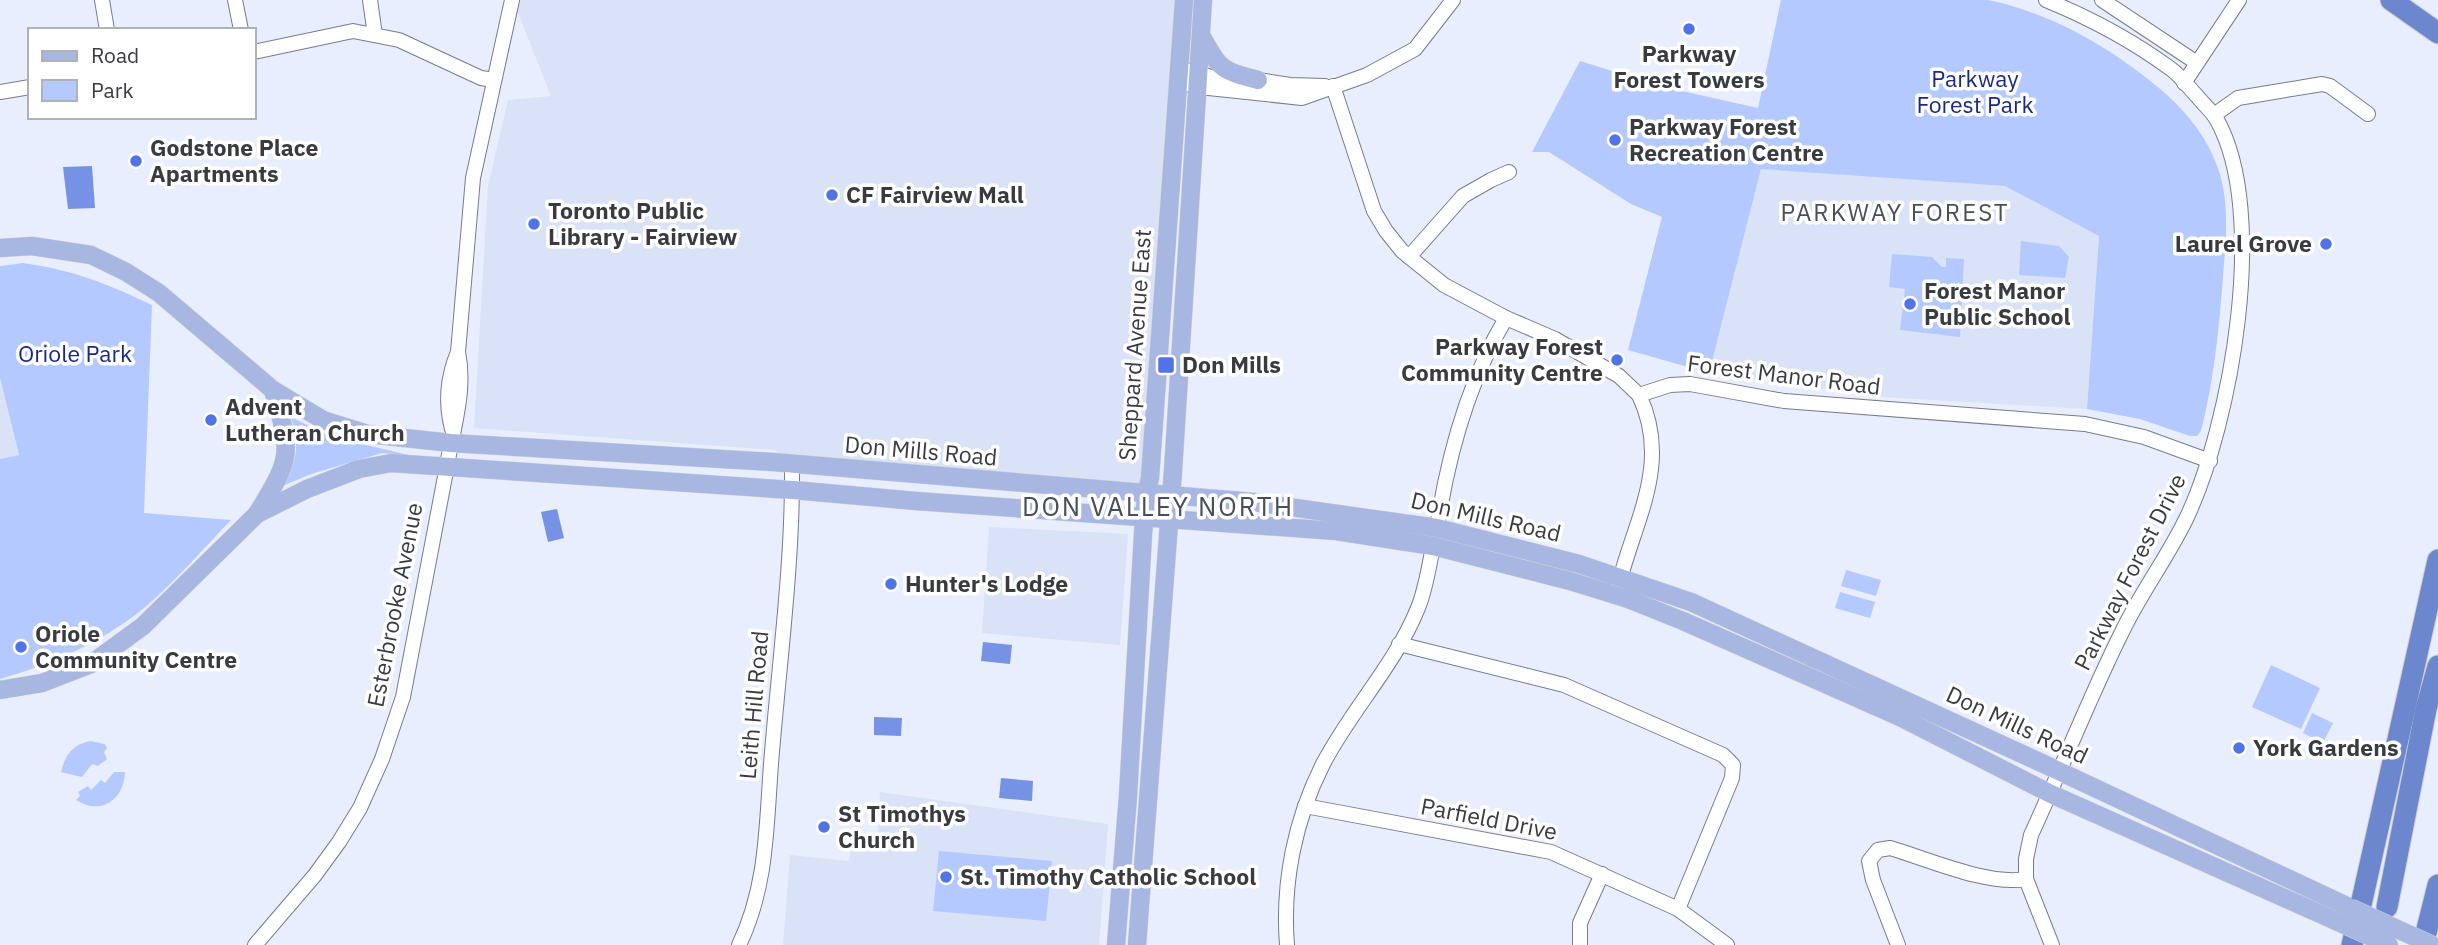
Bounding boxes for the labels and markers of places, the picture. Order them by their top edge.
marker: Parkway Forest Towers [1681,21,1697,37]
place label: Parkway Forest Towers [1613,38,1765,94]
place label: Parkway Forest Recreation Centre [1629,111,1824,167]
place label: Godstone Place Apartments [150,132,319,188]
marker: Parkway Forest Recreation Centre [1607,132,1623,148]
marker: Godstone Place Apartments [128,153,144,169]
place label: CF Fairview Mall [846,179,1024,209]
marker: CF Fairview Mall [824,187,840,203]
place label: Toronto Public Library - Fairview [548,195,737,251]
marker: Toronto Public Library - Fairview [526,216,542,232]
place label: Laurel Grove [2175,228,2312,258]
marker: Laurel Grove [2318,236,2334,252]
place label: Forest Manor Public School [1924,275,2071,331]
marker: Forest Manor Public School [1902,296,1918,312]
place label: Parkway Forest Community Centre [1401,331,1603,387]
place label: Don Mills [1182,349,1281,379]
marker: Parkway Forest Community Centre [1609,352,1625,368]
marker: Don Mills [1156,355,1176,375]
place label: Advent Lutheran Church [225,391,405,447]
marker: Advent Lutheran Church [203,412,219,428]
place label: Hunter's Lodge [905,568,1068,598]
marker: Hunter's Lodge [883,576,899,592]
place label: Oriole Community Centre [35,618,237,674]
marker: Oriole Community Centre [13,639,29,655]
place label: York Gardens [2253,732,2399,762]
marker: York Gardens [2231,740,2247,756]
place label: St Timothys Church [838,798,966,854]
marker: St Timothys Church [816,819,832,835]
place label: St. Timothy Catholic School [960,861,1256,891]
marker: St. Timothy Catholic School [938,869,954,885]

